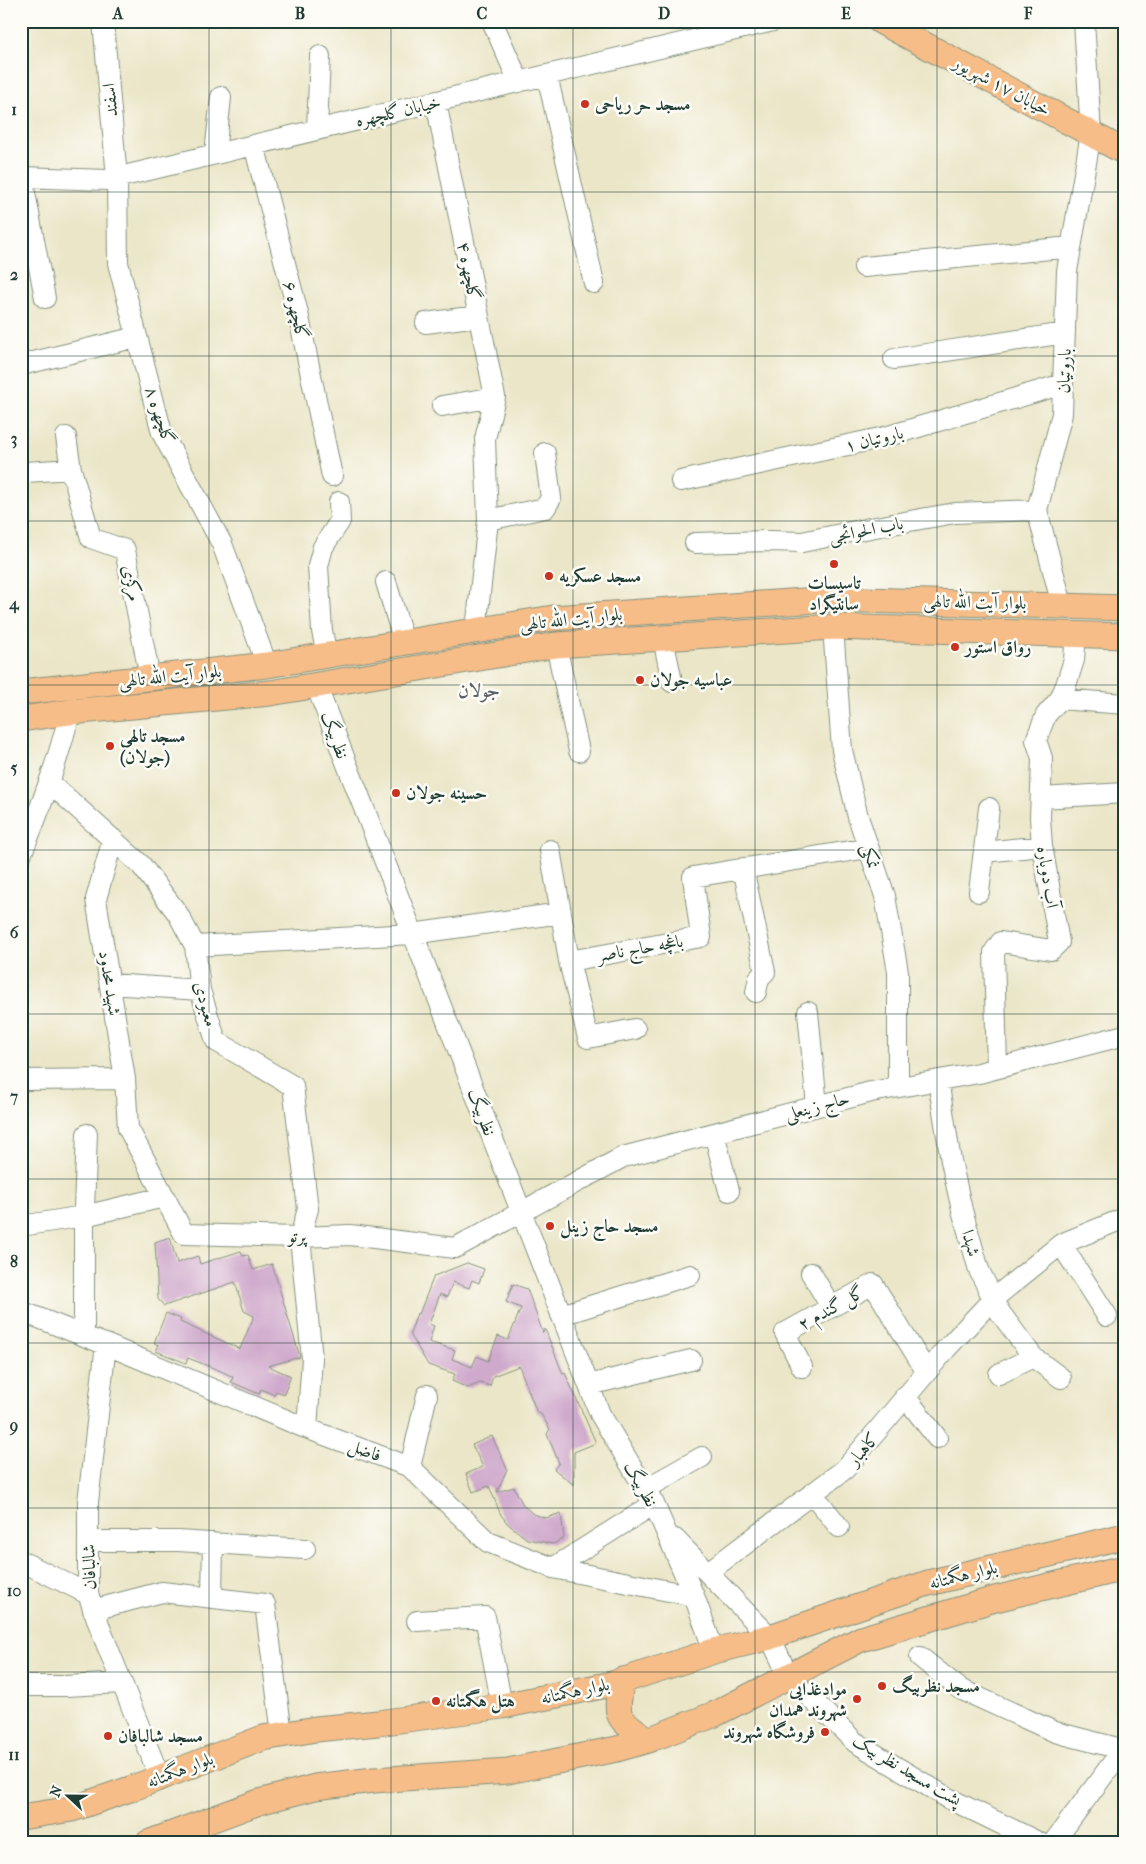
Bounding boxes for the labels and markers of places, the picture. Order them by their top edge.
place label: مسجد حر ریاحی [594,94,690,115]
marker: مسجد حر ریاحی [579,98,591,110]
marker: تاسیسات سانتیگراد [828,558,840,570]
place label: مسجد عسکریه [559,566,641,587]
marker: مسجد عسکریه [543,570,555,582]
place label: تاسیسات سانتیگراد [807,573,861,615]
place label: رواق استور [963,637,1031,658]
marker: رواق استور [949,641,961,653]
place label: عباسیه جولان [650,670,732,691]
marker: عباسیه جولان [634,674,646,686]
place label: مسجد تالهی (جولان) [120,726,186,768]
marker: مسجد تالهی (جولان) [104,740,116,752]
place label: حسینه جولان [406,783,487,804]
marker: حسینه جولان [390,787,402,799]
place label: مسجد حاج زینل [560,1216,659,1242]
marker: مسجد حاج زینل [544,1220,556,1232]
place label: مسجد نظربیگ [892,1674,980,1698]
place label: موادغذایی شهروند همدان [769,1679,847,1722]
marker: مسجد نظربیگ [876,1680,888,1692]
place label: هتل هگمتانه [446,1688,515,1714]
marker: موادغذایی شهروند همدان [851,1693,863,1705]
marker: هتل هگمتانه [430,1695,442,1707]
place label: فروشگاه شهروند [723,1720,815,1744]
place label: مسجد شالبافان [118,1726,203,1747]
marker: فروشگاه شهروند [819,1726,831,1738]
marker: مسجد شالبافان [102,1730,114,1742]

